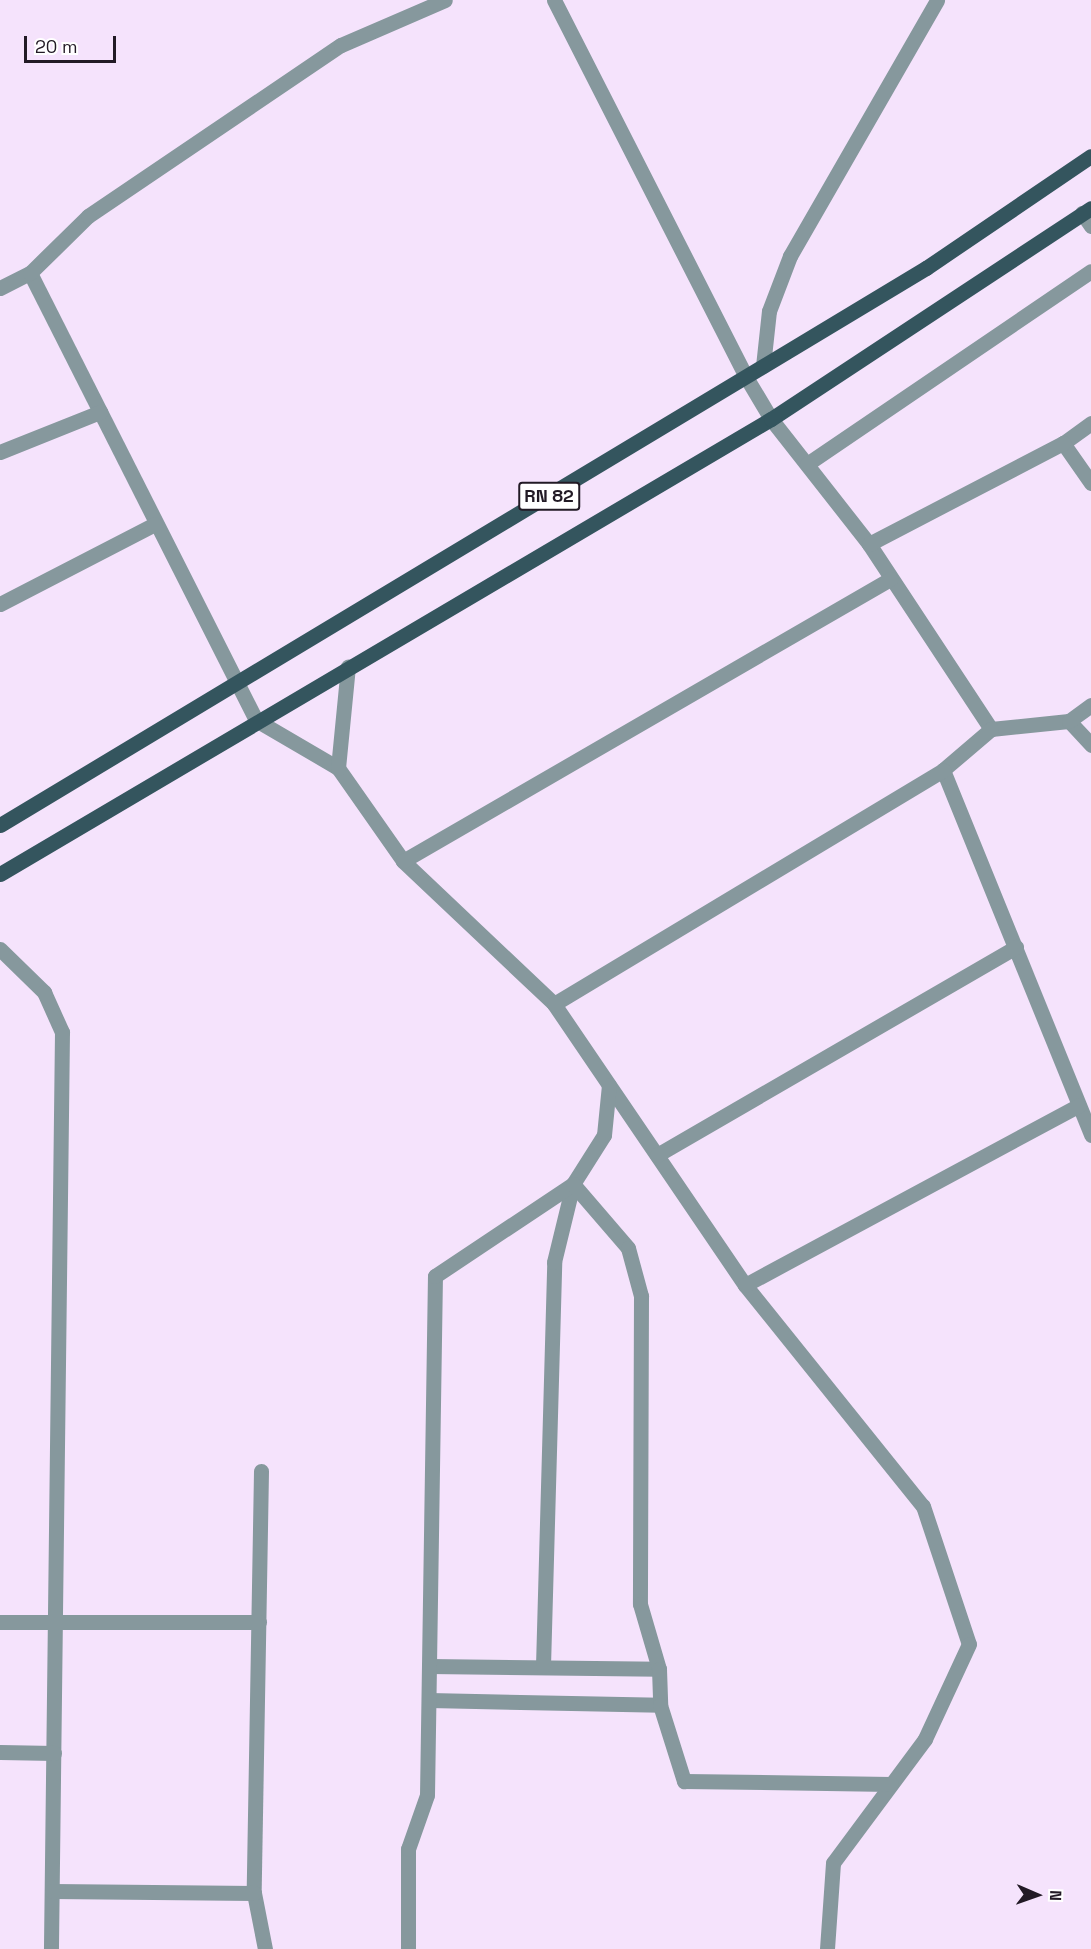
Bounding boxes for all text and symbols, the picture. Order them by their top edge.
scale bar [27,24,118,62]
text: 20 m [35,35,78,58]
road number: RN 82 [518,481,580,511]
north arrow [1007,1865,1067,1925]
text: N [1045,1890,1066,1901]

